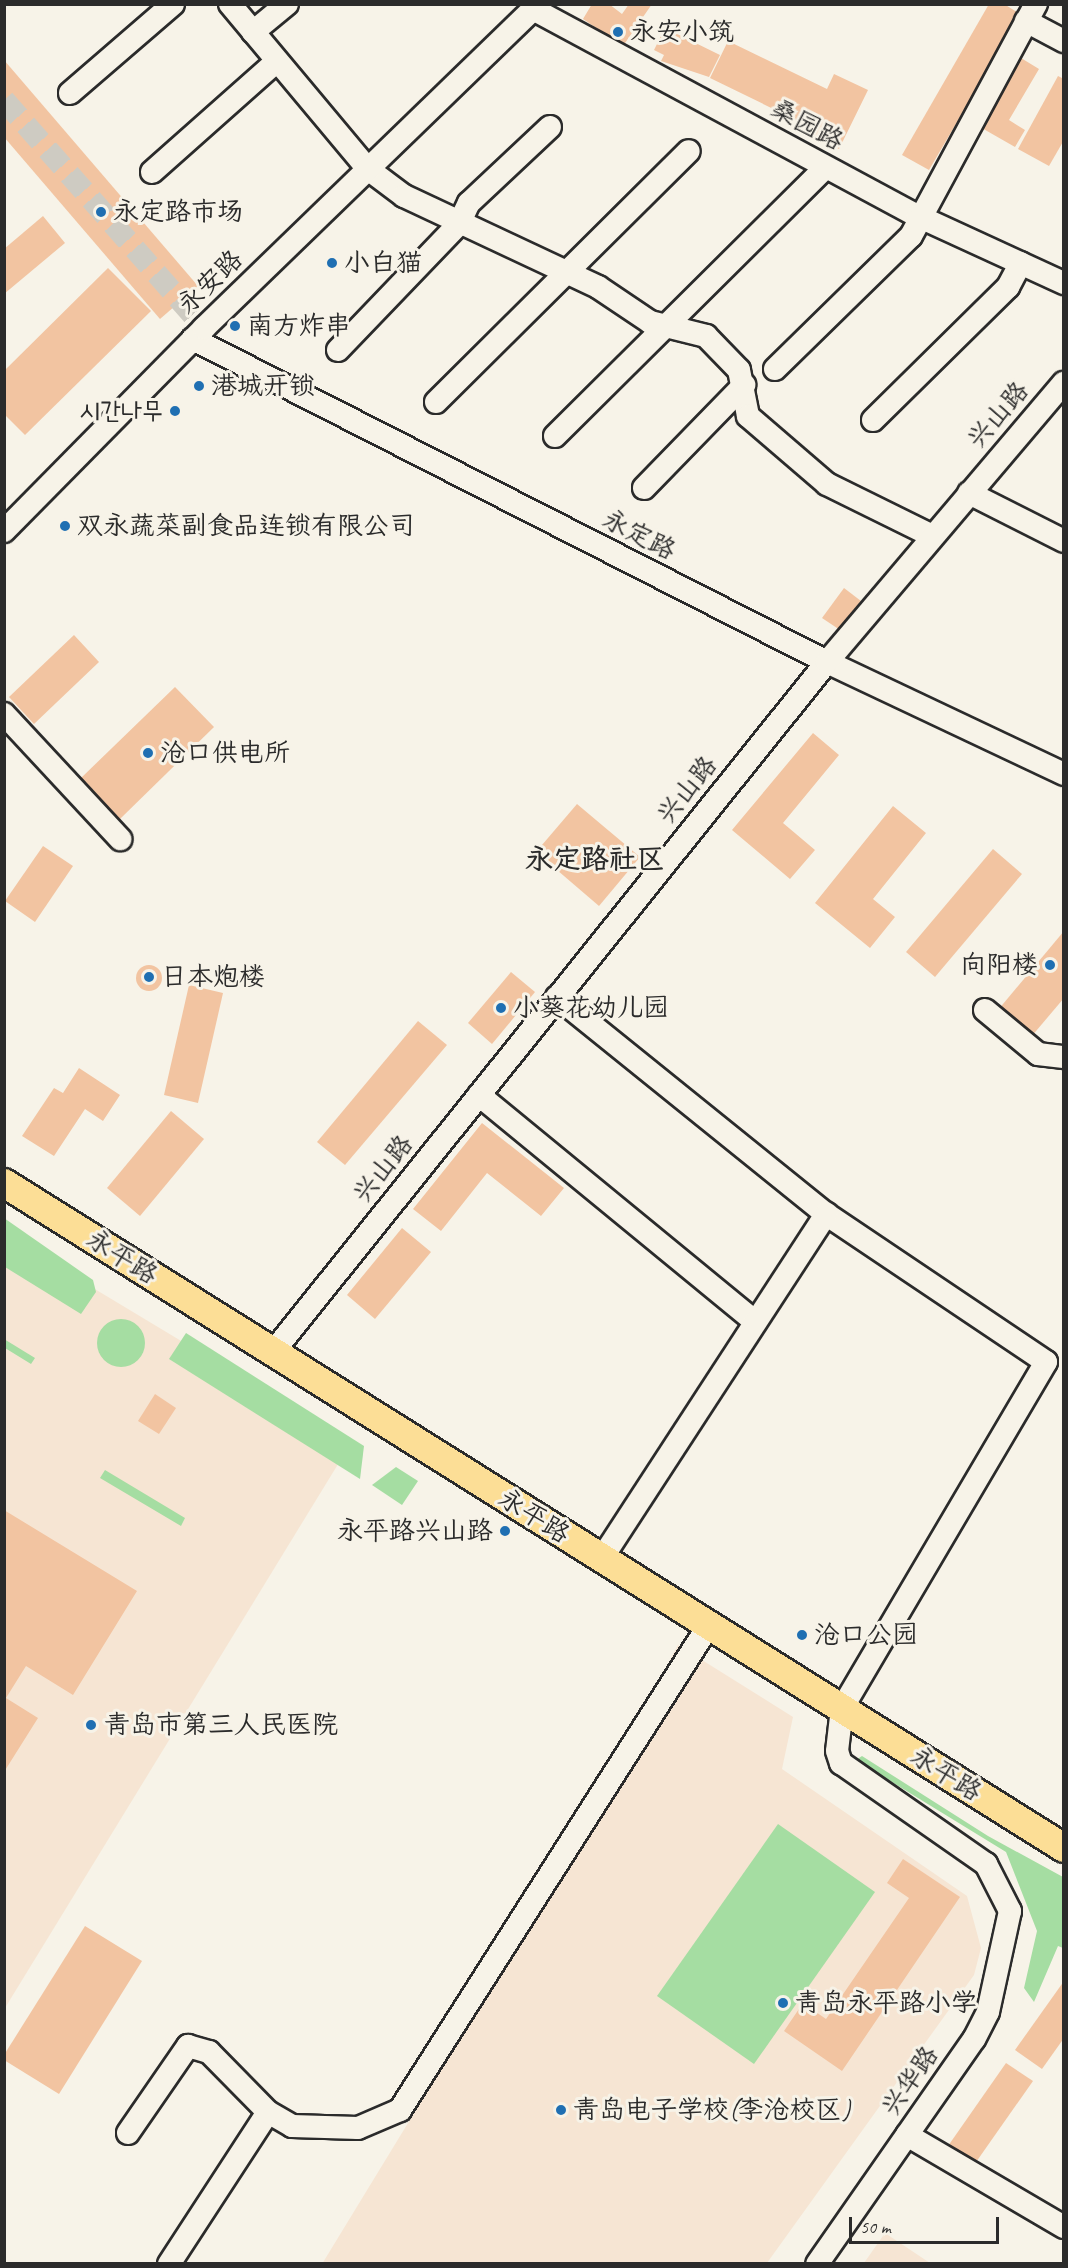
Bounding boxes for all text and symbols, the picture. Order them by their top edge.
place label: 永安小筑 [630,16,734,48]
marker: 永安小筑 [611,25,625,39]
street label: 桑园路 [765,93,849,157]
place label: 永定路市场 [113,196,243,228]
marker: 永定路市场 [94,205,108,219]
street label: 永安路 [171,244,249,320]
place label: 小白猫 [344,247,422,279]
marker: 小白猫 [325,256,339,270]
place label: 南方炸串 [247,310,351,342]
marker: 南方炸串 [228,319,242,333]
place label: 港城开锁 [211,370,315,402]
street label: 兴山路 [961,375,1035,455]
marker: 港城开锁 [192,379,206,393]
place label: 시간나무 [79,395,163,427]
marker: 시간나무 [168,404,182,418]
street label: 永定路 [597,503,681,567]
place label: 双永蔬菜副食品连锁有限公司 [77,510,415,542]
marker: 双永蔬菜副食品连锁有限公司 [58,519,72,533]
place label: 沧口供电所 [160,737,290,769]
marker: 沧口供电所 [141,746,155,760]
street label: 兴山路 [650,750,724,830]
district label: 永定路社区 [525,842,665,876]
place label: 向阳楼 [960,949,1038,981]
marker: 向阳楼 [1043,958,1057,972]
place label: 日本炮楼 [161,961,265,993]
marker: 日本炮楼 [142,970,156,984]
place label: 小葵花幼儿园 [513,992,669,1024]
marker: 小葵花幼儿园 [494,1001,508,1015]
street label: 兴山路 [346,1129,420,1209]
street label: 永平路 [81,1223,163,1291]
street label: 永平路 [493,1482,575,1550]
place label: 永平路兴山路 [337,1515,493,1547]
marker: 永平路兴山路 [498,1524,512,1538]
place label: 沧口公园 [814,1619,918,1651]
marker: 沧口公园 [795,1628,809,1642]
place label: 青岛市第三人民医院 [104,1709,338,1741]
marker: 青岛市第三人民医院 [82,1716,100,1734]
street label: 永平路 [905,1740,987,1808]
place label: 青岛永平路小学 [795,1987,977,2019]
marker: 青岛永平路小学 [776,1996,790,2010]
street label: 兴华路 [875,2040,945,2122]
place label: 青岛电子学校(李沧校区) [573,2094,850,2126]
marker: 青岛电子学校(李沧校区) [554,2103,568,2117]
scale bar [852,2205,1002,2243]
text: 50 m [860,2216,891,2238]

